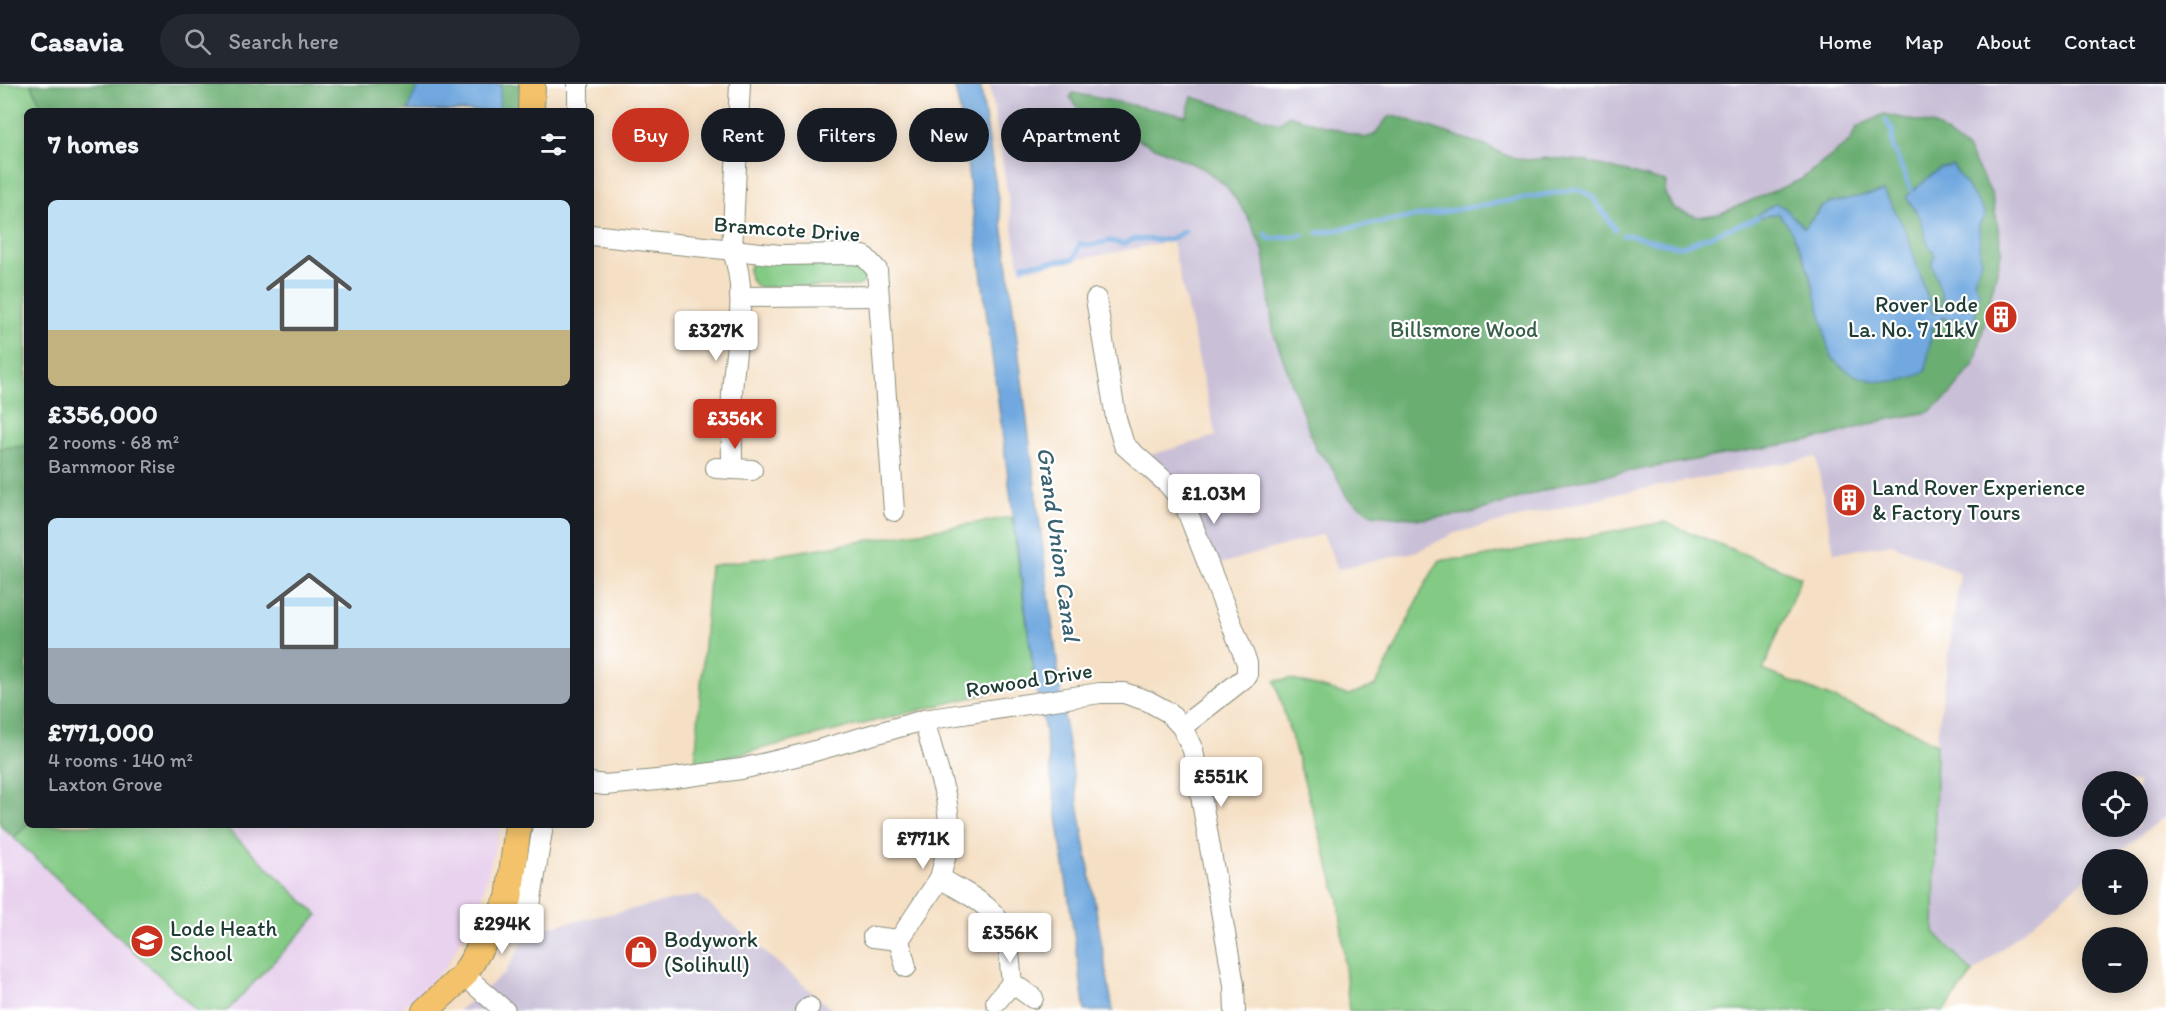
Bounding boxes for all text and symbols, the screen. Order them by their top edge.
search box [160,14,580,68]
text: Casavia [30,24,124,58]
icon: search [181,25,214,58]
text: Search here [229,28,339,55]
text: Home [1819,29,1872,54]
text: Map [1905,29,1944,54]
text: About [1977,29,2031,54]
text: Contact [2064,29,2136,54]
chip: Buy [612,108,689,162]
chip: Rent [701,108,785,162]
chip: Filters [797,108,897,162]
chip: New [909,108,989,162]
chip: Apartment [1001,108,1141,162]
text: 7 homes [48,128,139,160]
icon: filters [537,128,570,161]
street label: Bramcote Drive [713,210,861,248]
icon: home [255,239,363,347]
place label: Rover Lode La. No. 7 11kV [1848,291,1978,343]
building icon: Rover Lode La. No. 7 11kV [1983,299,2019,335]
pin: £327K [674,311,758,362]
park label: Billsmore Wood [1390,316,1538,343]
text: £327K [689,318,743,342]
text: £356,000 [48,398,158,430]
pin: £356K [693,399,777,450]
text: £356K [707,406,763,430]
text: 2 rooms · 68 m² [48,430,179,454]
water label: Grand Union Canal [1031,445,1087,645]
text: Barnmoor Rise [48,454,175,478]
pin: £1.03M [1165,474,1263,525]
place label: Land Rover Experience & Factory Tours [1872,474,2085,526]
text: £1.03M [1182,481,1246,505]
building icon: Land Rover Experience & Factory Tours [1831,482,1867,518]
icon: home [255,557,363,665]
street label: Rowood Drive [964,657,1094,703]
text: £771,000 [48,716,154,748]
text: 4 rooms · 140 m² [48,748,193,772]
pin: £551K [1179,757,1263,808]
text: £551K [1194,764,1248,788]
map controls [2082,771,2148,993]
button: locate [2082,771,2148,837]
text: Laxton Grove [48,772,163,796]
pin: £771K [881,819,965,870]
text: £771K [897,826,949,850]
button: + [2082,849,2148,915]
pin: £294K [460,904,544,955]
text: £294K [474,911,530,935]
pin: £356K [968,913,1052,964]
place label: Lode Heath School [170,915,277,967]
text: £356K [982,920,1038,944]
school or university icon: Lode Heath School [129,923,165,959]
place label: Bodywork (Solihull) [664,926,758,978]
button: − [2082,927,2148,993]
shop icon: Bodywork (Solihull) [623,934,659,970]

